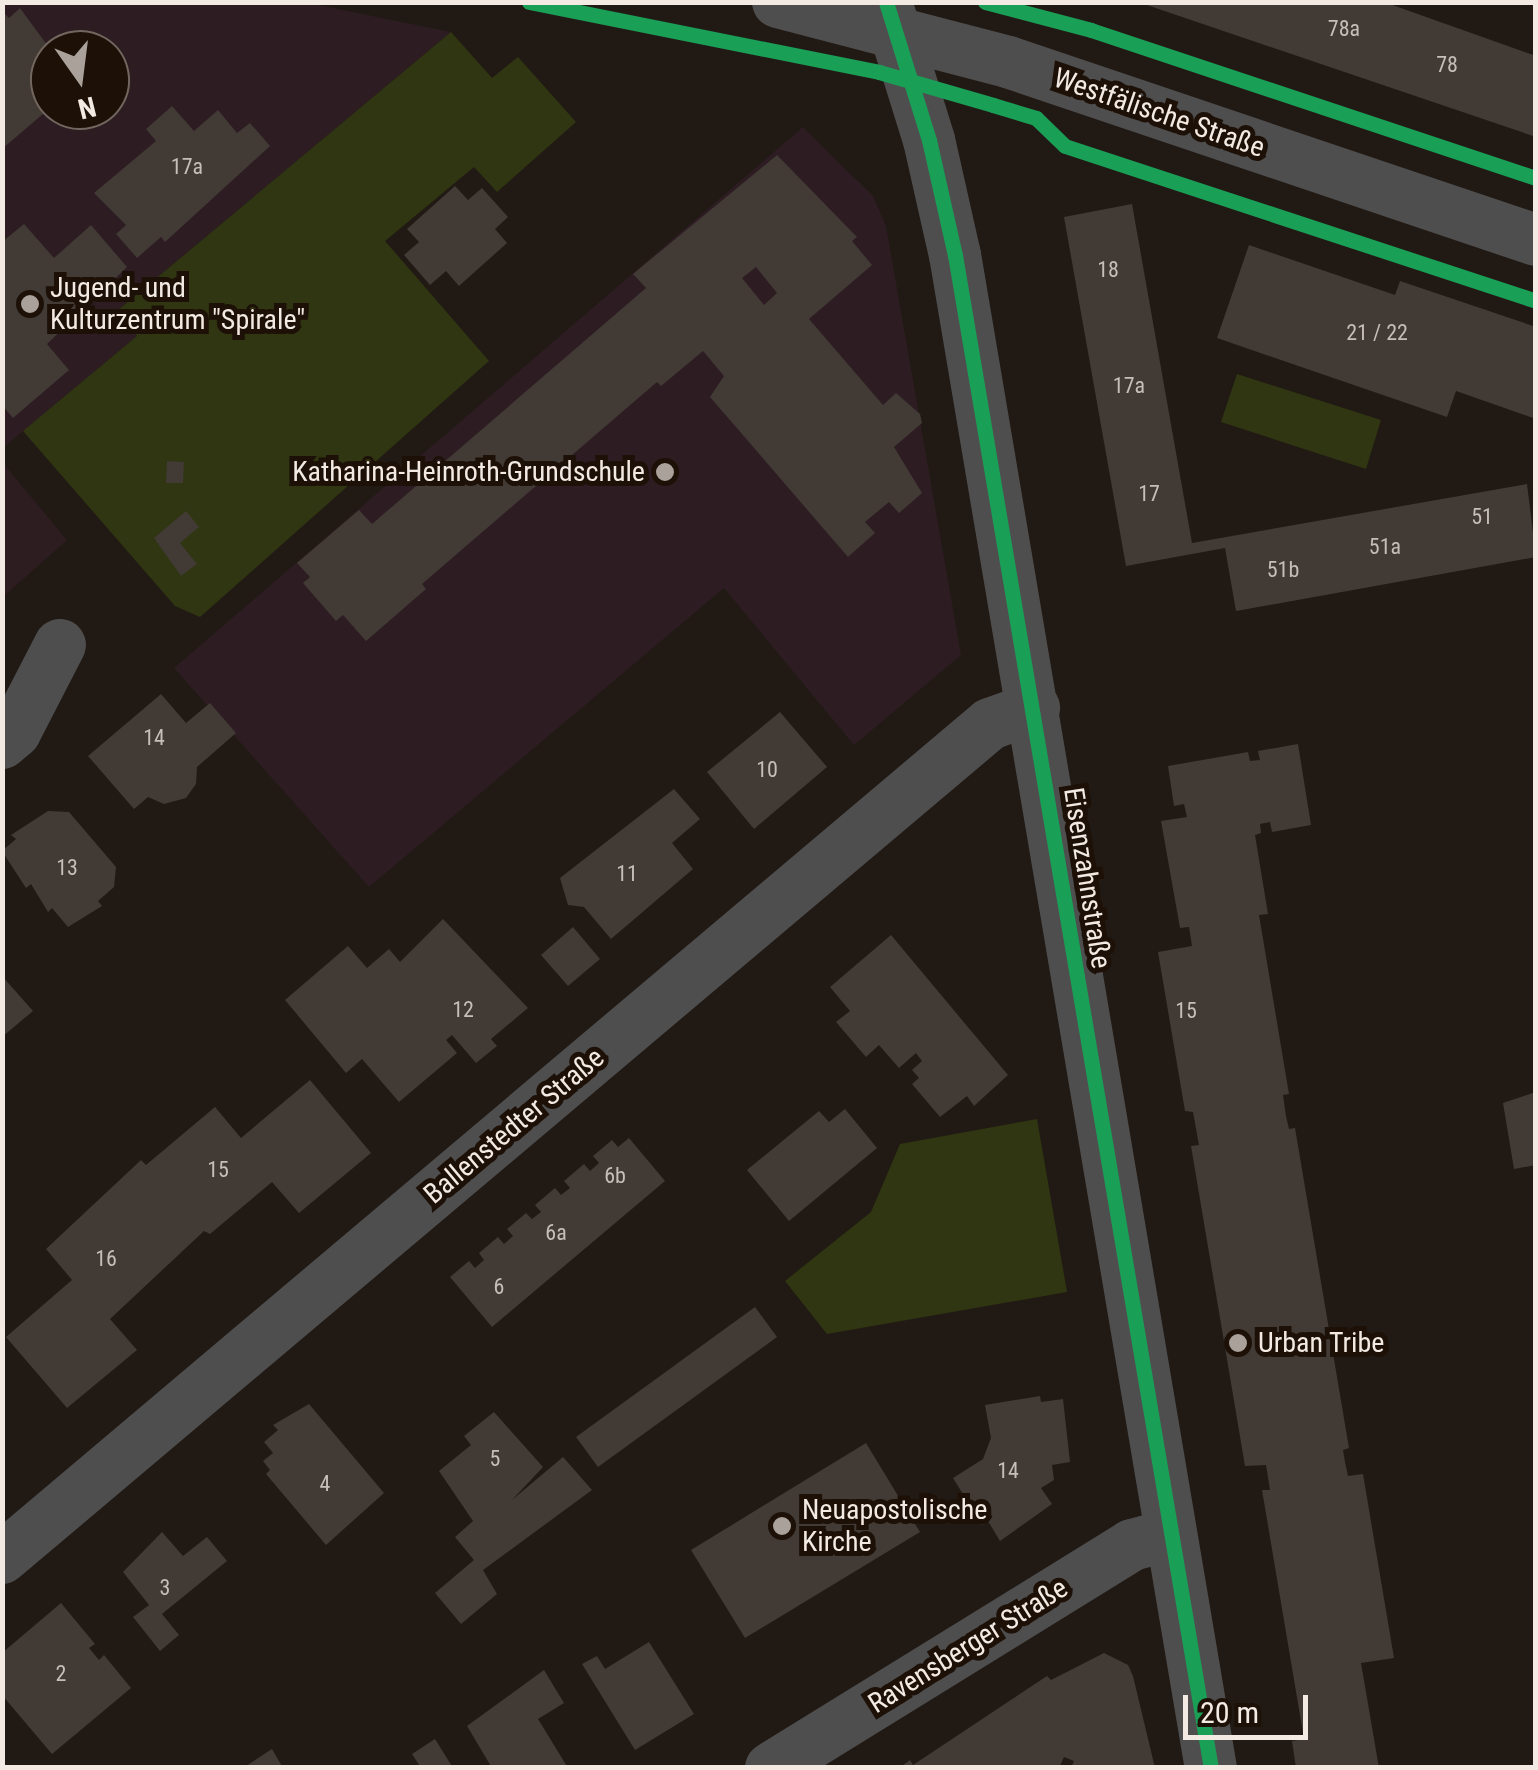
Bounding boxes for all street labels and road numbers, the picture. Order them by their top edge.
street label: Westfälische Straße [1049,61,1269,165]
street label: Eisenzahnstraße [1056,785,1118,971]
street label: Ballenstedter Straße [417,1041,611,1211]
street label: Ravensberger Straße [862,1571,1074,1721]

